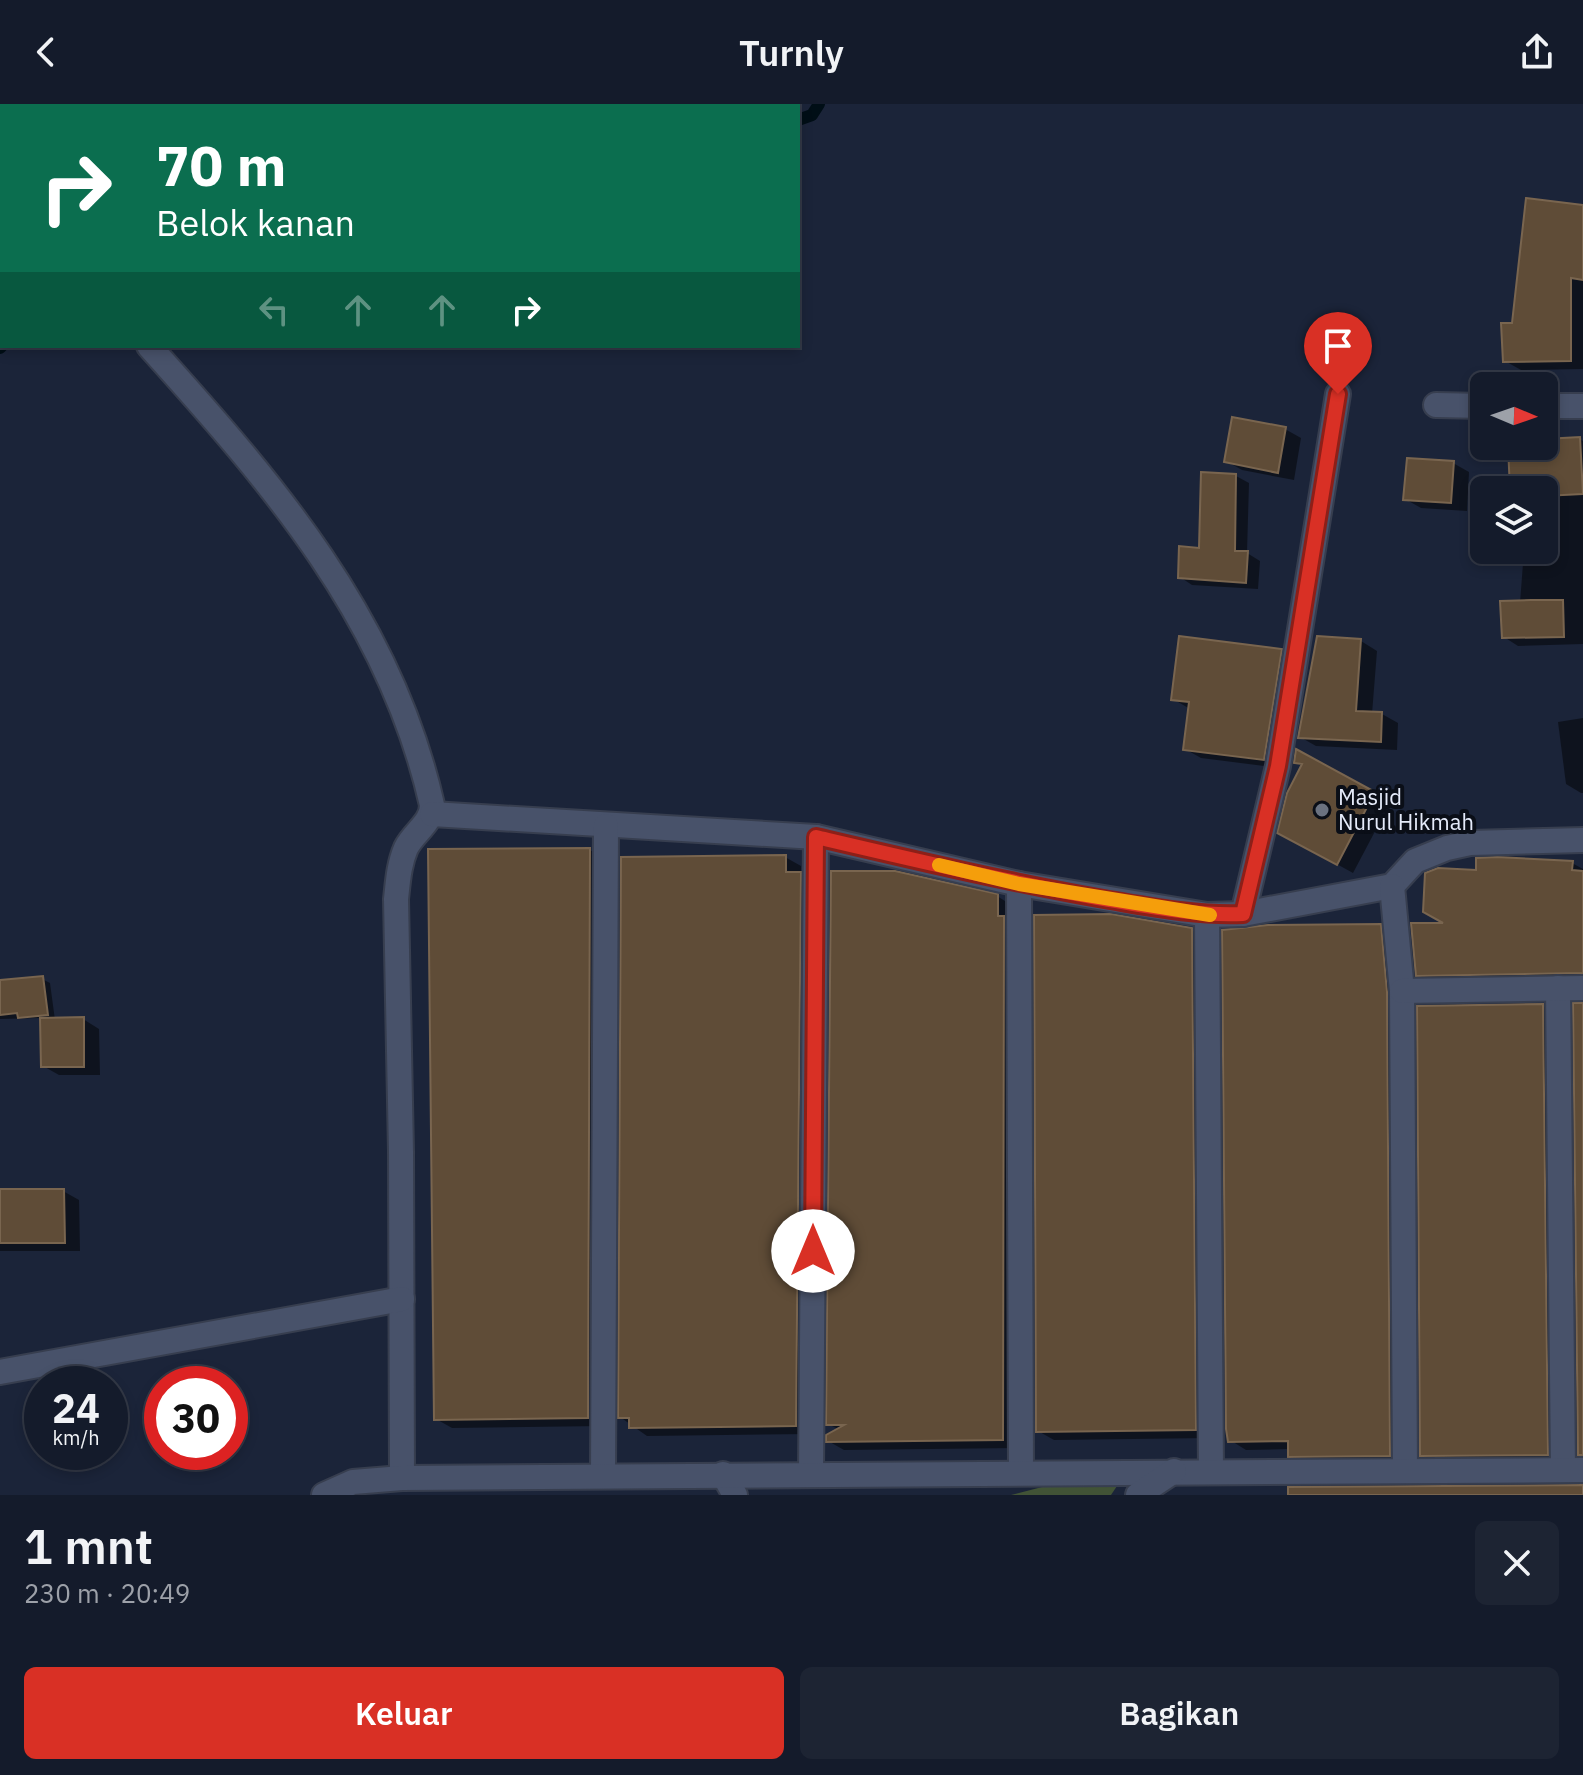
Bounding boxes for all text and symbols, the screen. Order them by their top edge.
text: Turnly [739,29,844,76]
icon: back [24,30,68,74]
icon: share [1515,30,1559,74]
text: 70 m [156,129,286,201]
icon: right [24,136,128,240]
text: Belok kanan [156,199,355,246]
icon: left [252,288,296,332]
icon: ahead [336,288,380,332]
icon: ahead [420,288,464,332]
icon: right [504,288,548,332]
pin [1304,312,1372,394]
icon: arrive [1316,324,1360,368]
north arrow [1470,372,1558,460]
map controls [1470,372,1558,564]
button: layers [1470,476,1558,564]
place label: Masjid Nurul Hikmah [1338,782,1474,836]
marker: Masjid Nurul Hikmah [1313,801,1331,819]
position arrow [771,1209,855,1293]
speed limit sign: 30 [144,1366,248,1470]
text: 24 [52,1382,100,1434]
text: km/h [52,1424,100,1451]
text: 1 mnt [24,1515,153,1577]
button: close [1475,1521,1559,1605]
text: 230 m · 20:49 [24,1576,190,1610]
button: Keluar [24,1667,784,1759]
button: Bagikan [800,1667,1559,1759]

